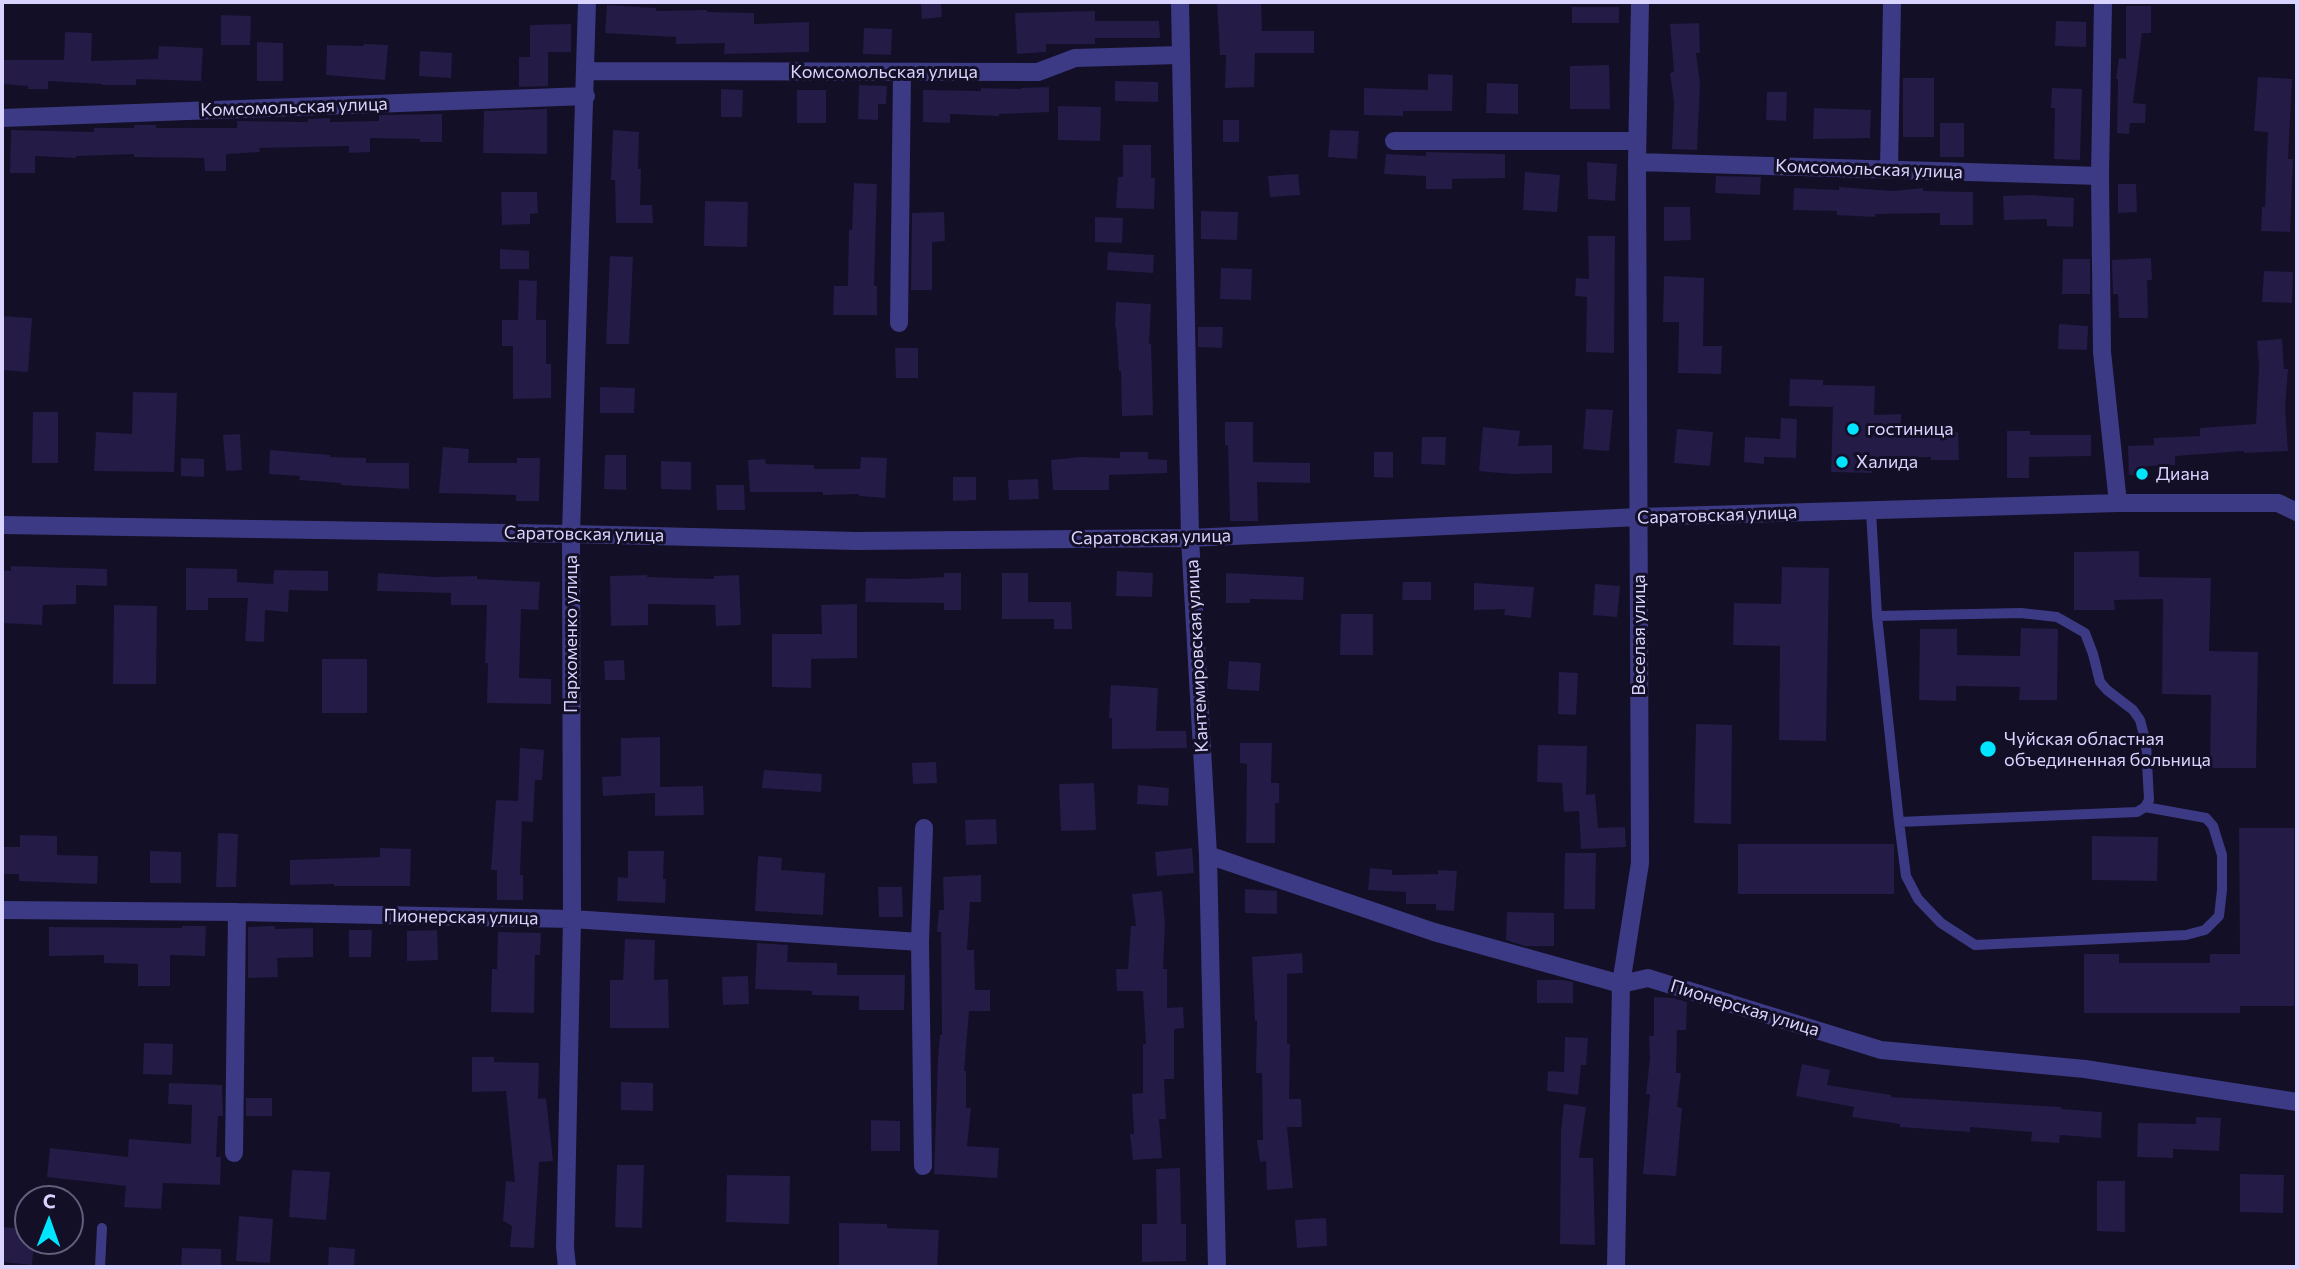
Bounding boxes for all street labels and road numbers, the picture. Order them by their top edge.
street label: Комсомольская улица [790,61,978,83]
street label: Комсомольская улица [200,93,388,121]
street label: Комсомольская улица [1775,155,1963,183]
street label: Саратовская улица [1637,501,1797,529]
street label: Саратовская улица [504,522,664,546]
street label: Саратовская улица [1071,525,1231,549]
street label: Пархоменко улица [560,555,582,713]
street label: Кантемировская улица [1181,559,1213,753]
street label: Веселая улица [1628,574,1650,696]
street label: Пионерская улица [383,905,539,929]
street label: Пионерская улица [1668,975,1822,1041]

